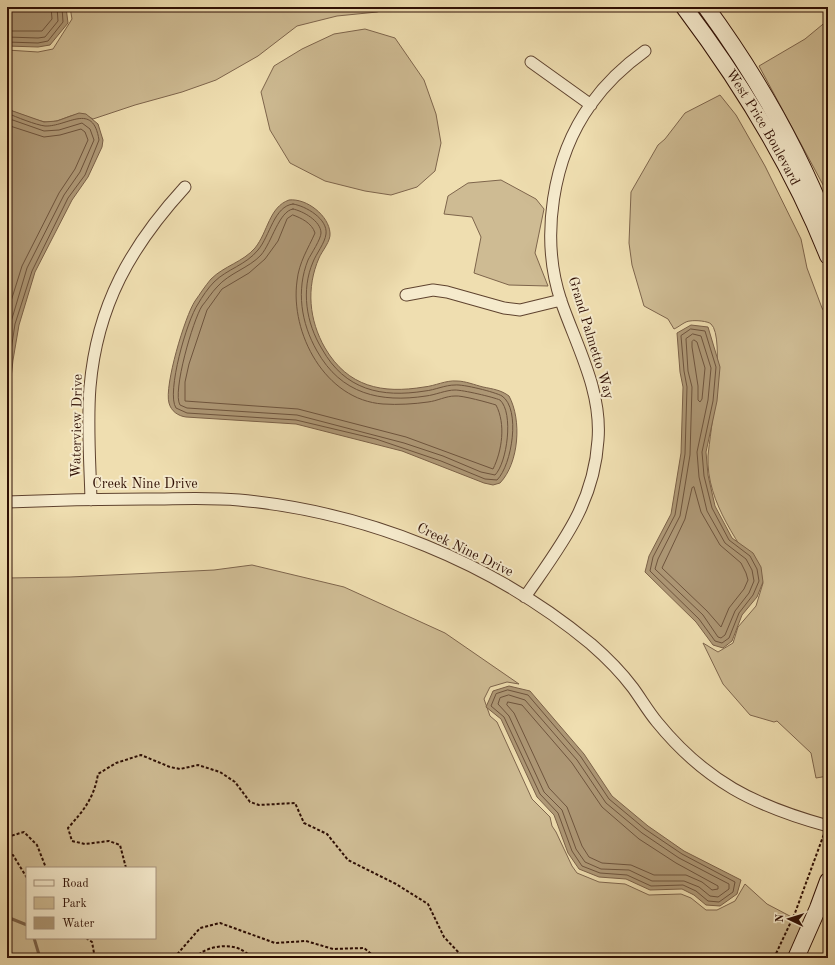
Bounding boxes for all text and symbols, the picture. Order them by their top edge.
street label: West Price Boulevard [723,67,802,188]
street label: Grand Palmetto Way [566,275,616,401]
street label: Waterview Drive [69,374,85,478]
street label: Creek Nine Drive [92,477,198,491]
street label: Creek Nine Drive [415,521,515,579]
legend [26,867,156,939]
text: Road [62,878,89,890]
text: Park [62,898,87,910]
north arrow [769,899,809,939]
text: N [775,913,786,923]
text: Water [62,918,95,930]

